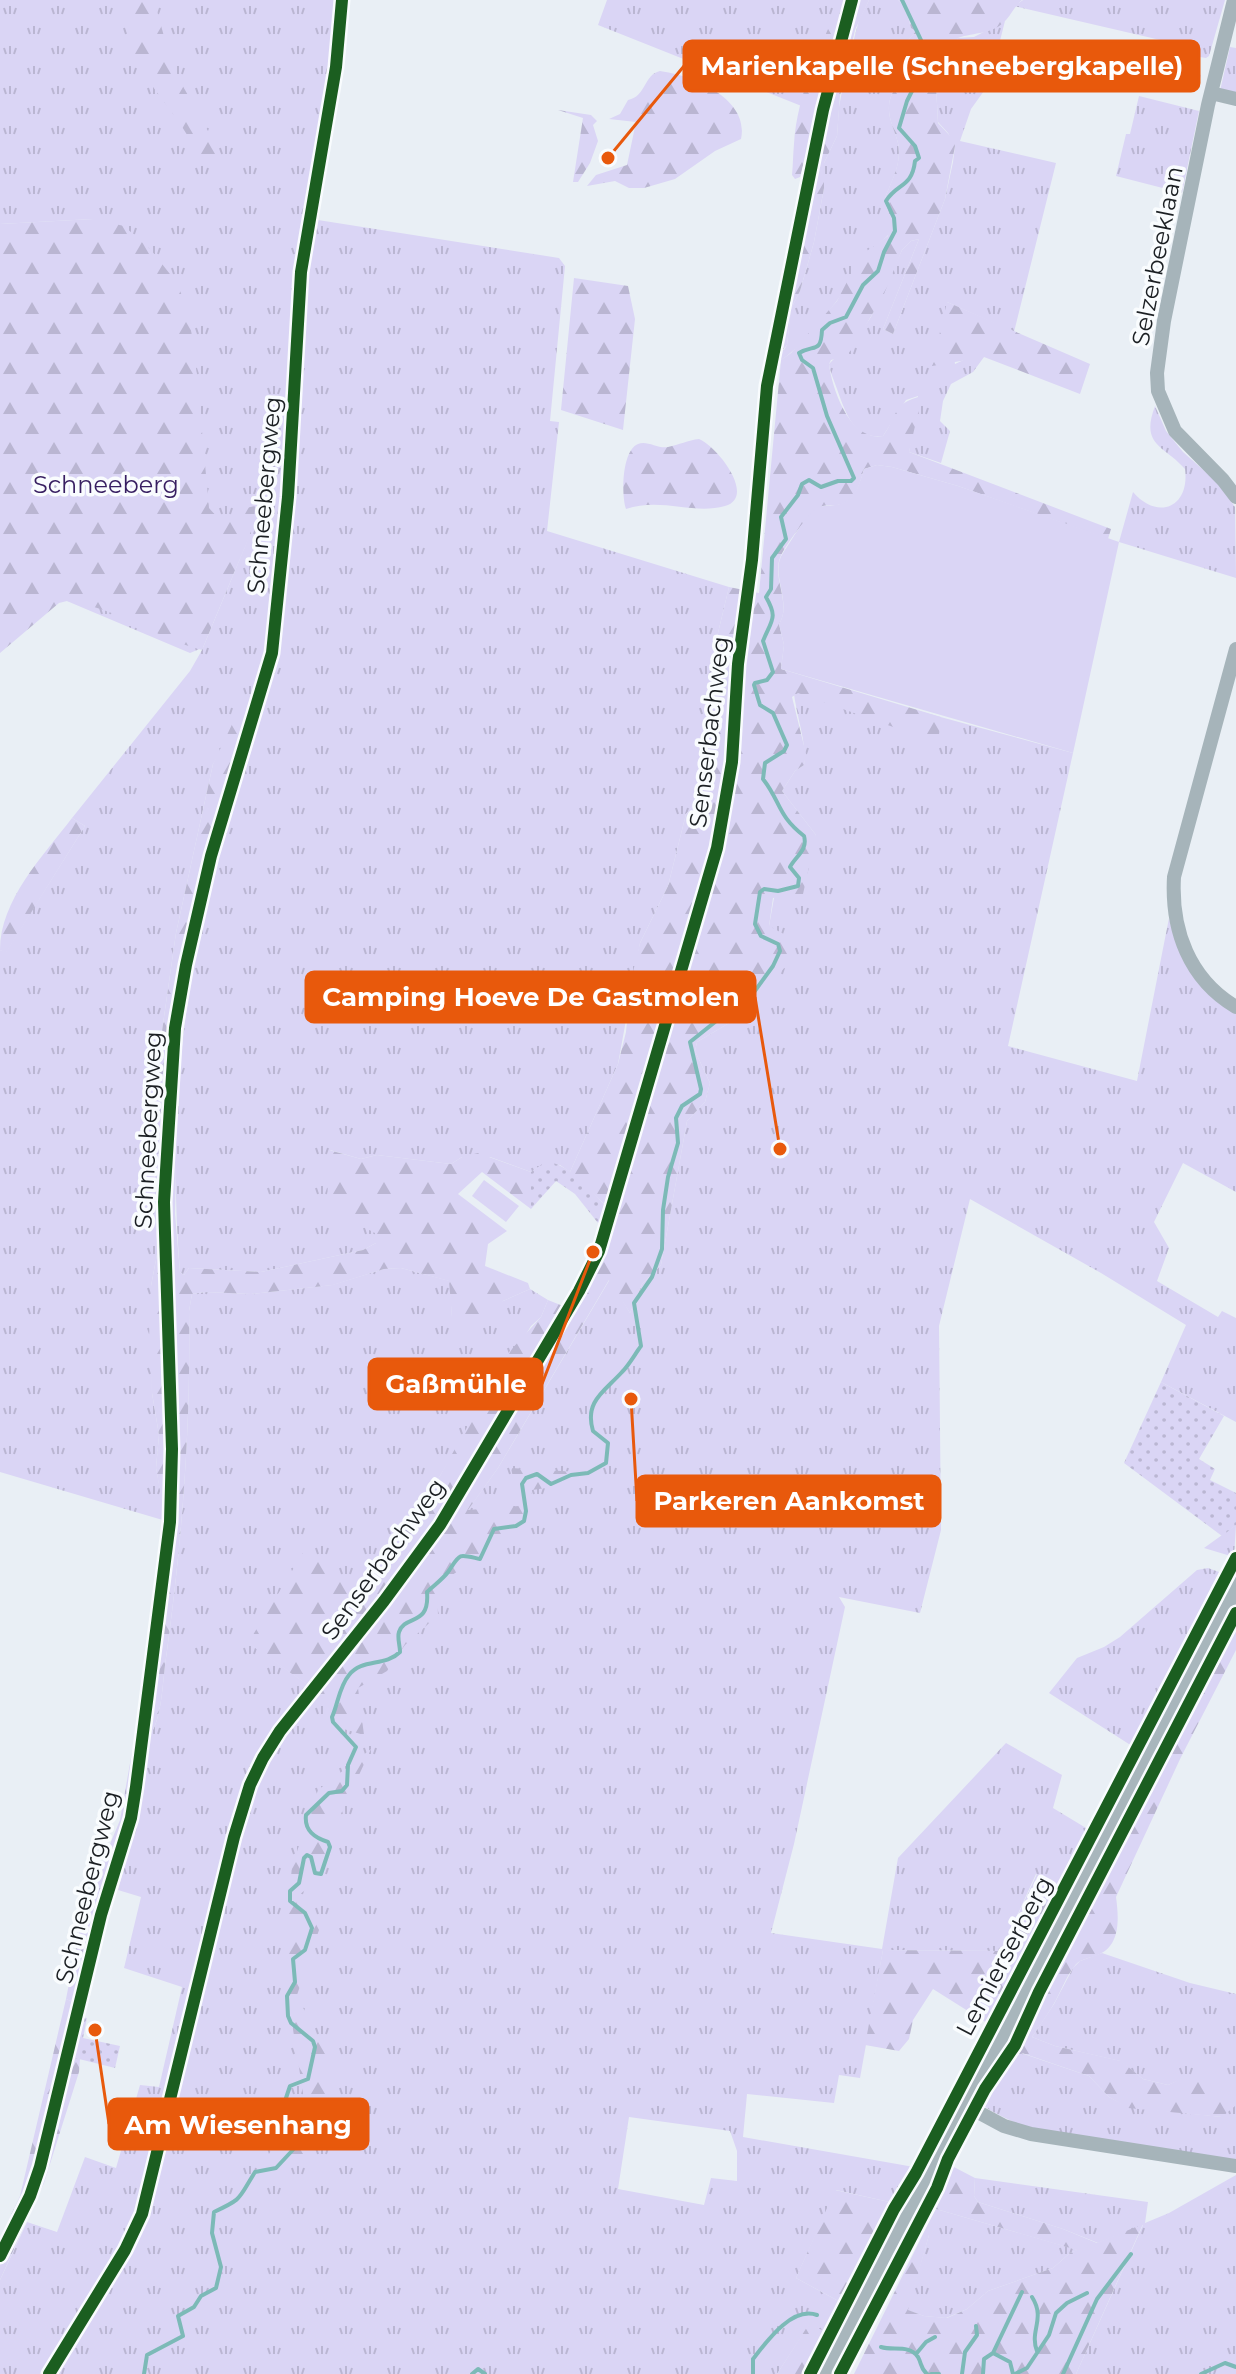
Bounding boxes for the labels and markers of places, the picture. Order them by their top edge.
callout: Marienkapelle (Schneebergkapelle) [684,41,1199,91]
callout: Camping Hoeve De Gastmolen [306,972,755,1022]
callout: Gaßmühle [369,1359,542,1409]
callout: Parkeren Aankomst [637,1476,940,1526]
callout: Am Wiesenhang [109,2099,368,2149]

